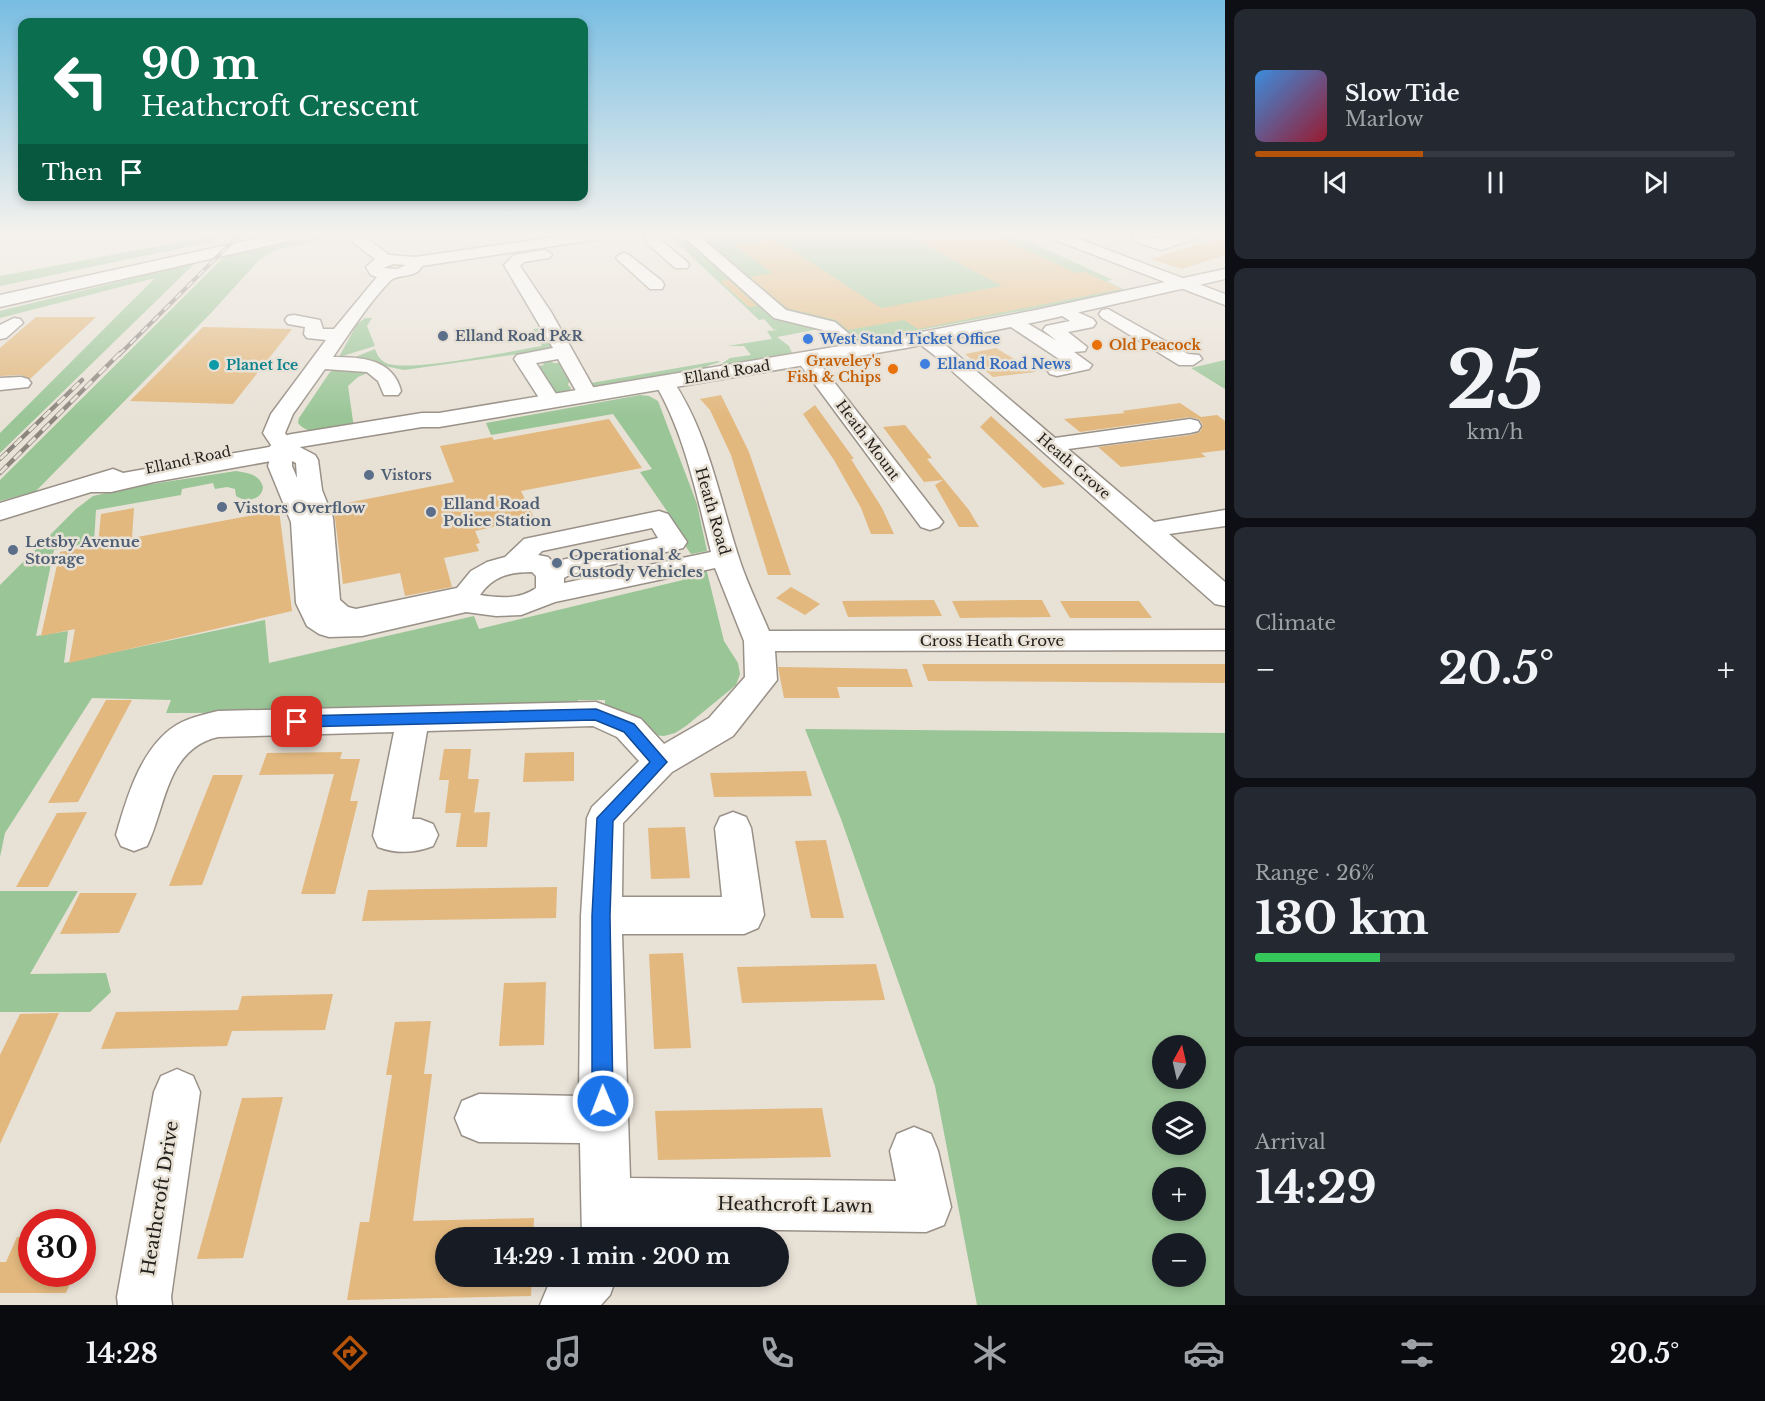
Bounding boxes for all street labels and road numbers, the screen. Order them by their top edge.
street label: Elland Road [682,356,772,388]
street label: Heath Mount [832,396,904,484]
street label: Heath Grove [1034,429,1114,503]
street label: Elland Road [143,442,233,478]
street label: Heath Road [691,465,735,557]
street label: Cross Heath Grove [920,631,1064,650]
street label: Heathcroft Drive [137,1119,183,1277]
street label: Heathcroft Lawn [717,1193,873,1217]

